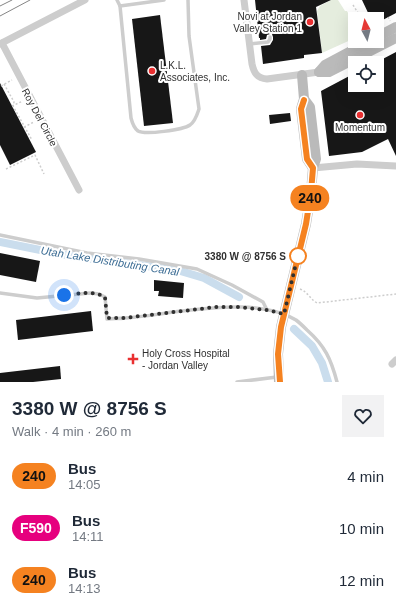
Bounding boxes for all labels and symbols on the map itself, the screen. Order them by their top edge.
place label: Novi at Jordan Valley Station 1 [233,11,302,34]
north arrow [348,12,384,48]
marker: Novi at Jordan Valley Station 1 [305,17,315,27]
place label: L.K.L. Associates, Inc. [160,60,230,83]
marker: L.K.L. Associates, Inc. [147,66,157,76]
street label: Roy Del Circle [20,86,60,148]
marker: Momentum [355,110,365,120]
place label: Momentum [335,122,385,133]
line badge: 240 [287,185,333,211]
water label: Utah Lake Distributing Canal [40,244,181,278]
marker: 3380 W @ 8756 S [289,247,307,265]
place label: 3380 W @ 8756 S [205,251,286,262]
your location [54,285,74,305]
place label: Holy Cross Hospital - Jordan Valley [142,348,230,371]
marker: Holy Cross Hospital - Jordan Valley [127,353,139,365]

